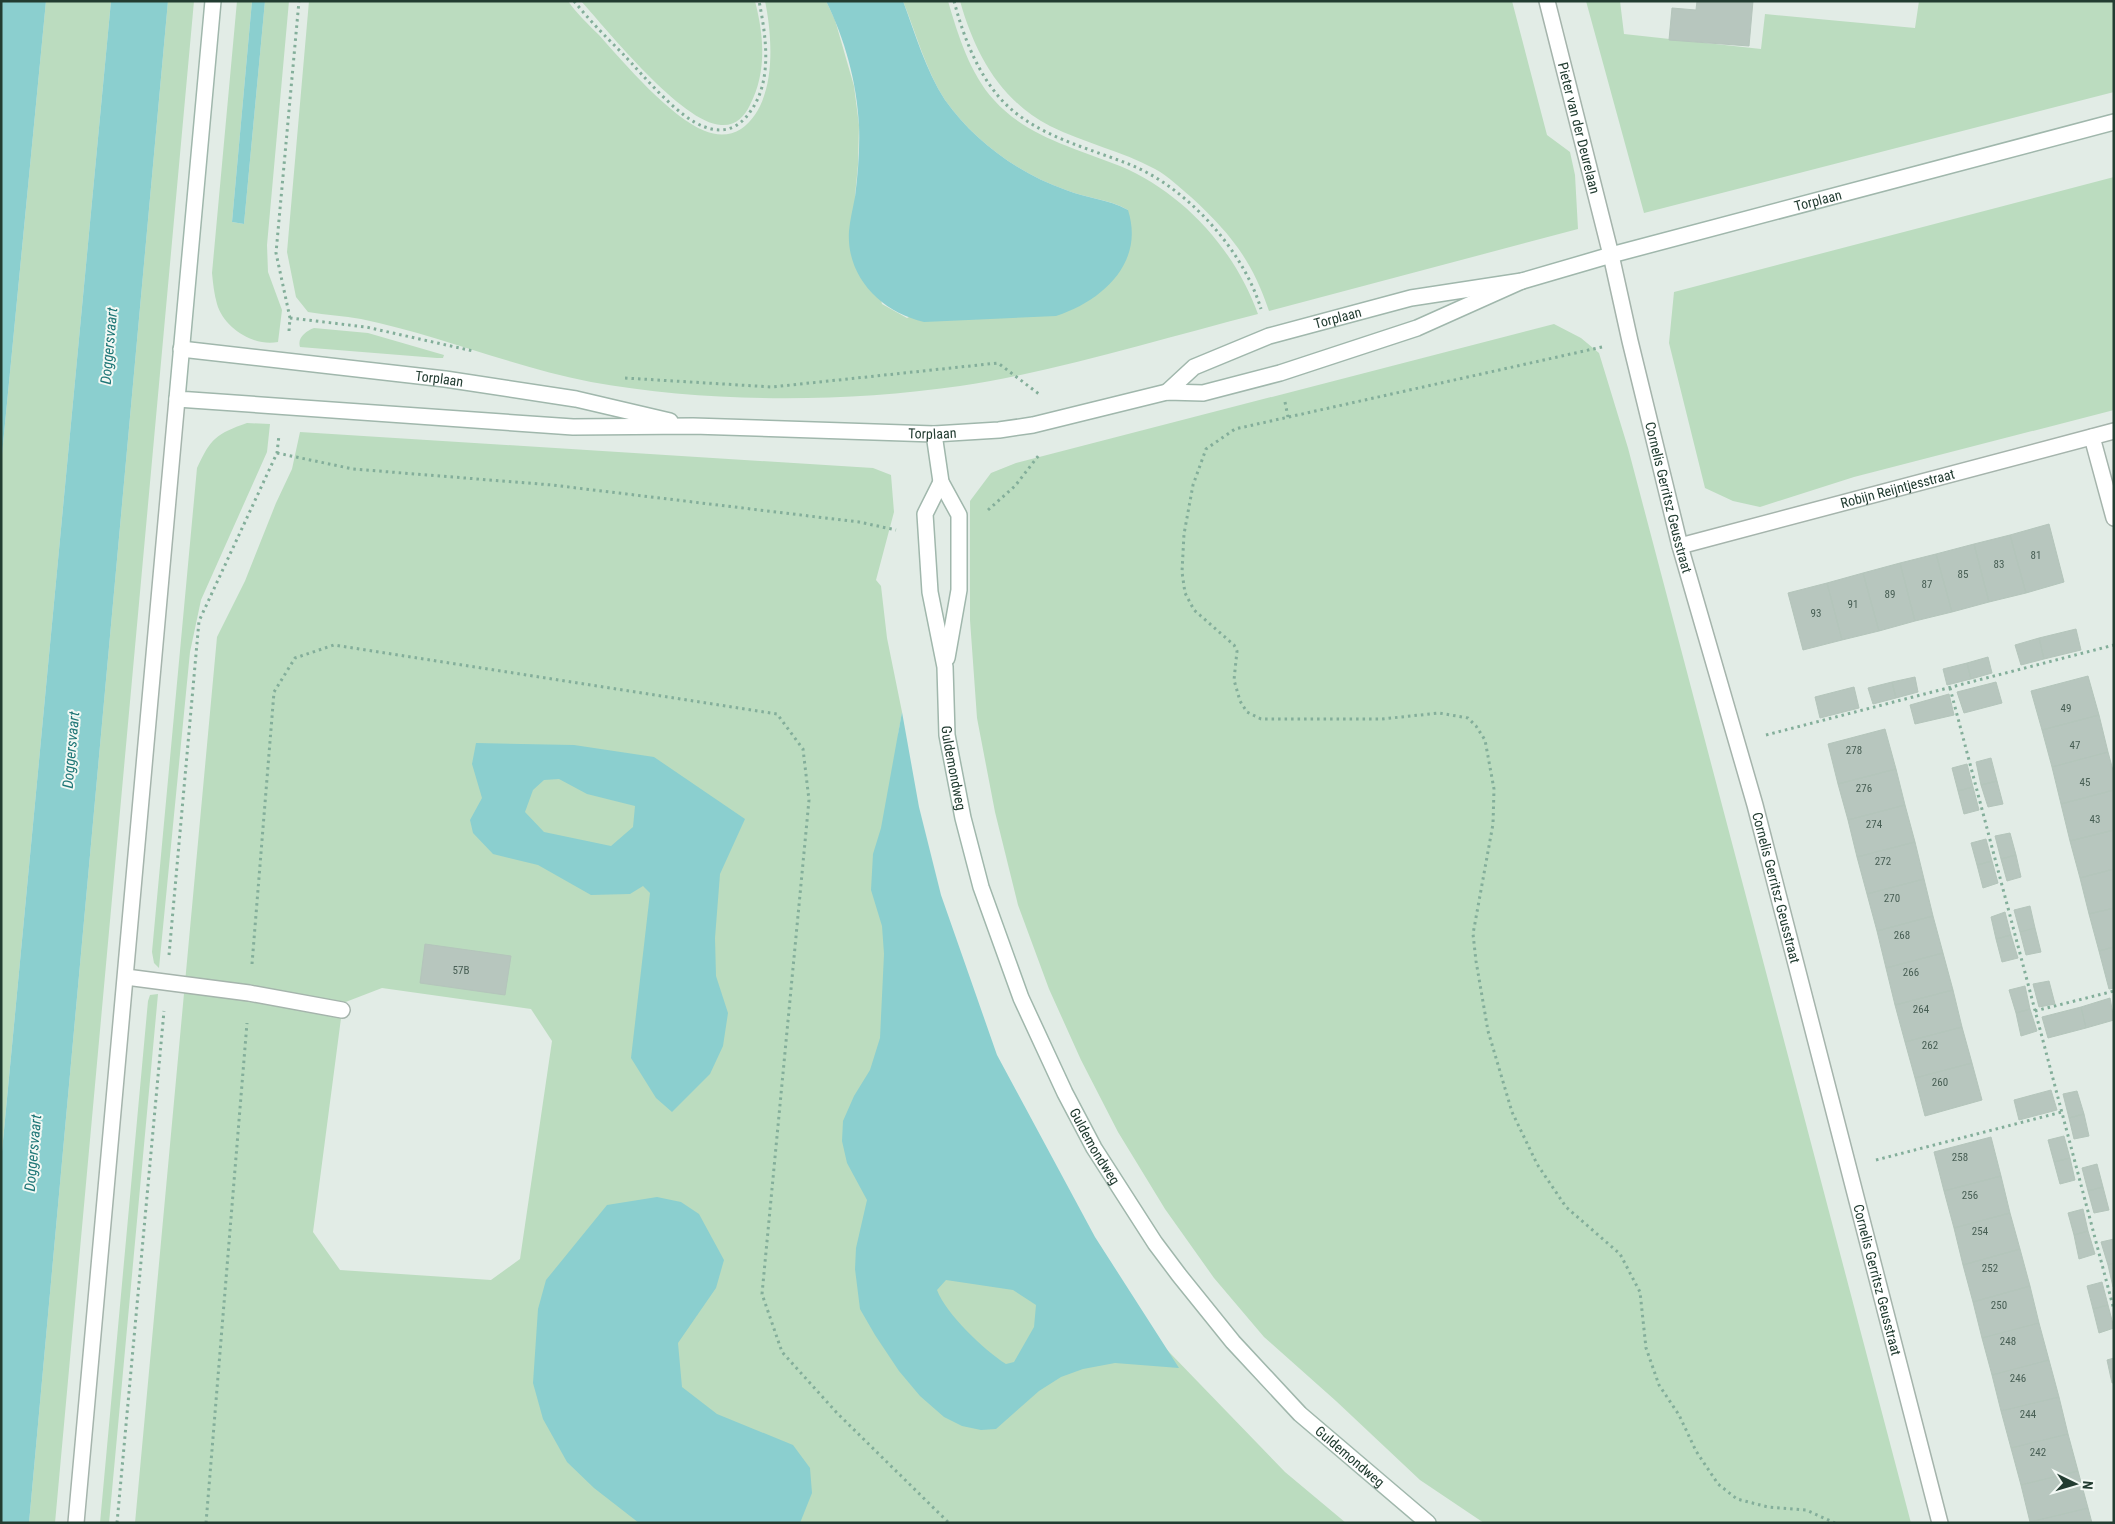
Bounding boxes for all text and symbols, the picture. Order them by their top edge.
street label: Pieter van der Deurelaan [1555,61,1603,195]
street label: Torplaan [1793,186,1843,214]
street label: Torplaan [1312,304,1363,332]
water label: Doggersvaart [97,306,121,385]
street label: Torplaan [414,368,464,390]
street label: Cornelis Gerritsz Geusstraat [1642,420,1695,575]
street label: Torplaan [908,425,957,442]
street label: Robijn Reijntjesstraat [1839,466,1956,511]
house number: 81 [2031,549,2041,562]
house number: 83 [1994,558,2004,571]
house number: 85 [1958,568,1968,581]
house number: 87 [1922,578,1932,591]
house number: 89 [1885,588,1895,601]
house number: 91 [1848,598,1858,611]
house number: 93 [1811,607,1821,620]
house number: 49 [2061,702,2071,715]
water label: Doggersvaart [59,710,83,789]
street label: Guldemondweg [939,725,969,812]
house number: 47 [2070,739,2080,752]
house number: 278 [1846,744,1862,757]
house number: 45 [2080,776,2090,789]
house number: 276 [1856,782,1872,795]
street label: Cornelis Gerritsz Geusstraat [1749,810,1803,965]
house number: 43 [2090,813,2100,826]
house number: 274 [1866,818,1883,831]
house number: 272 [1875,855,1891,868]
house number: 270 [1884,892,1900,905]
house number: 268 [1894,929,1910,942]
house number: 57B [453,964,469,977]
house number: 266 [1903,966,1919,979]
house number: 264 [1913,1003,1930,1016]
house number: 262 [1922,1039,1938,1052]
house number: 260 [1932,1076,1948,1089]
street label: Guldemondweg [1066,1105,1123,1187]
water label: Doggersvaart [21,1113,45,1192]
house number: 258 [1952,1151,1968,1164]
house number: 256 [1962,1189,1978,1202]
street label: Cornelis Gerritsz Geusstraat [1850,1203,1904,1357]
house number: 254 [1972,1225,1989,1238]
house number: 252 [1982,1262,1998,1275]
house number: 250 [1991,1299,2007,1312]
house number: 248 [2000,1335,2016,1348]
house number: 246 [2010,1372,2026,1385]
house number: 244 [2020,1408,2037,1421]
street label: Guldemondweg [1312,1423,1388,1490]
house number: 242 [2030,1446,2046,1459]
north arrow [2050,1459,2100,1509]
text: N [2080,1480,2096,1490]

